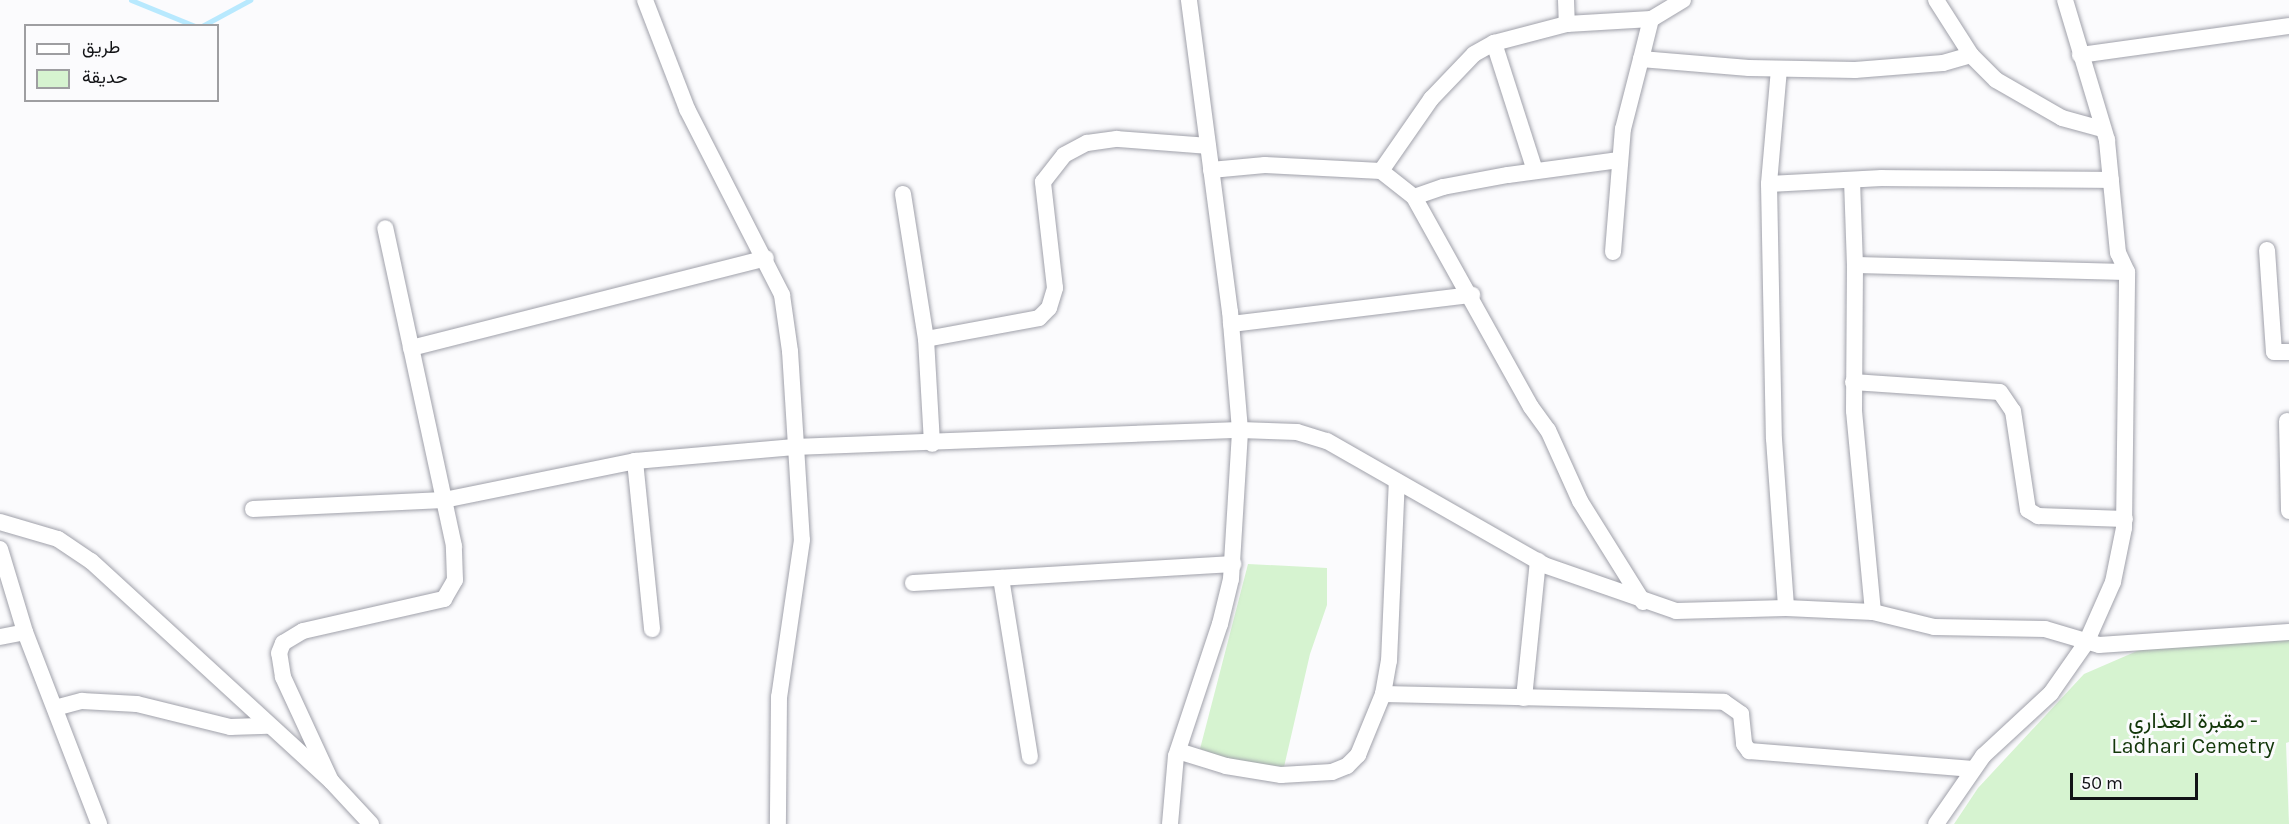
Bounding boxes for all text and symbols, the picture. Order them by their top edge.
legend [24,24,219,102]
text: طريق [82,36,120,58]
text: حديقة [82,66,128,88]
park label: مقبرة العذاري - Ladhari Cemetry [2111,708,2275,760]
scale bar [2073,761,2200,799]
text: 50 m [2081,772,2123,794]

